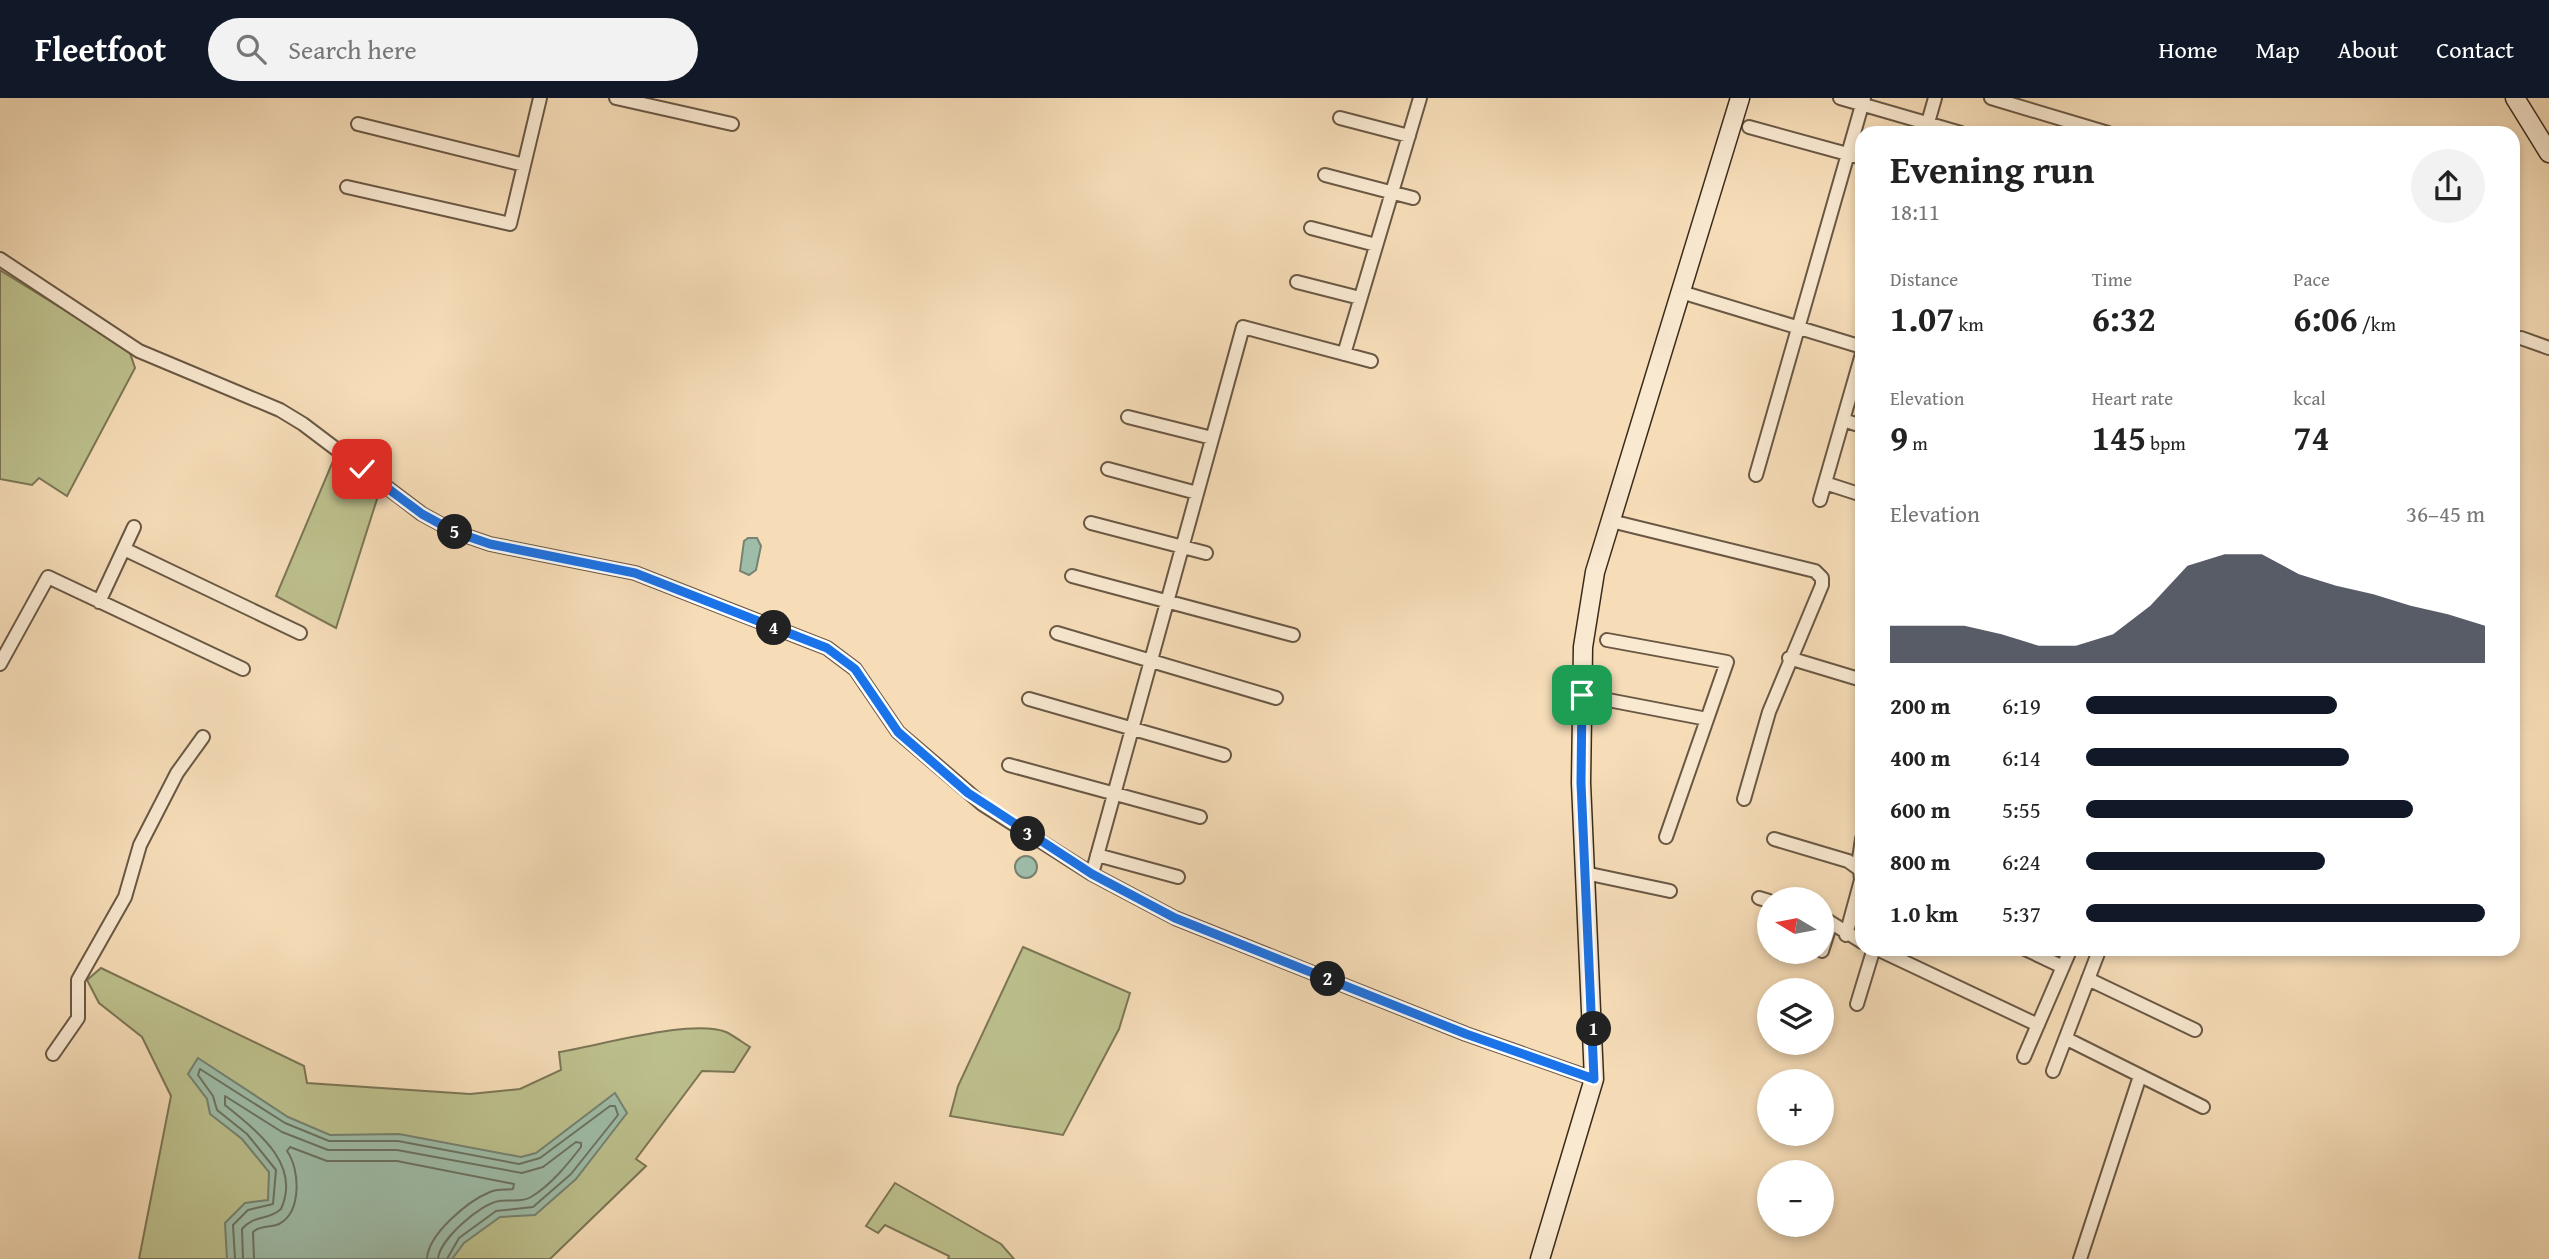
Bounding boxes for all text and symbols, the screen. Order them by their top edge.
search box [208,18,698,81]
text: Fleetfoot [35,25,166,73]
icon: search [232,30,270,68]
text: Search here [288,30,417,69]
text: Home [2159,32,2218,67]
text: Map [2256,32,2300,67]
text: About [2338,32,2398,67]
text: Contact [2436,32,2514,67]
text: Evening run [1890,141,2094,197]
button: share [2411,149,2485,223]
text: 18:11 [1890,195,1940,228]
text: Distance [1890,265,1958,293]
text: Time [2092,265,2132,293]
text: Pace [2293,265,2330,293]
text: 1.07 [1890,293,1954,344]
text: 6:32 [2092,293,2156,344]
text: 6:06 [2293,293,2358,344]
text: km [1954,310,1984,338]
text: /km [2358,310,2396,338]
text: Elevation [1890,384,1964,412]
text: Heart rate [2092,384,2173,412]
text: kcal [2293,384,2326,412]
text: 9 [1890,412,1908,463]
text: 145 [2092,412,2146,463]
text: 74 [2293,412,2330,463]
text: m [1908,429,1928,457]
text: bpm [2146,429,2186,457]
pin [332,439,392,499]
icon: check [343,450,381,488]
text: Elevation [1890,497,1980,530]
text: 36–45 m [2406,497,2485,530]
pin: 5 [438,514,472,550]
text: 5 [450,517,459,545]
pin: 4 [756,610,792,646]
text: 4 [769,613,778,641]
pin [1552,665,1612,725]
icon: arrive [1563,676,1601,714]
text: 200 m [1890,689,1951,722]
text: 6:19 [2002,689,2041,722]
text: 400 m [1890,741,1951,774]
text: 6:14 [2002,741,2041,774]
text: 600 m [1890,793,1951,826]
text: 5:55 [2002,793,2041,826]
pin: 3 [1010,816,1046,852]
text: 3 [1023,819,1032,847]
text: 800 m [1890,845,1951,878]
text: 6:24 [2002,845,2041,878]
north arrow [1757,887,1834,964]
map controls [1757,887,1834,1237]
text: 1.0 km [1890,897,1958,930]
text: 5:37 [2002,897,2041,930]
pin: 2 [1310,962,1346,996]
text: 2 [1323,964,1332,992]
button: layers [1757,978,1834,1055]
pin: 1 [1576,1012,1612,1046]
text: 1 [1589,1014,1598,1042]
button: + [1757,1069,1834,1146]
button: − [1757,1160,1834,1237]

